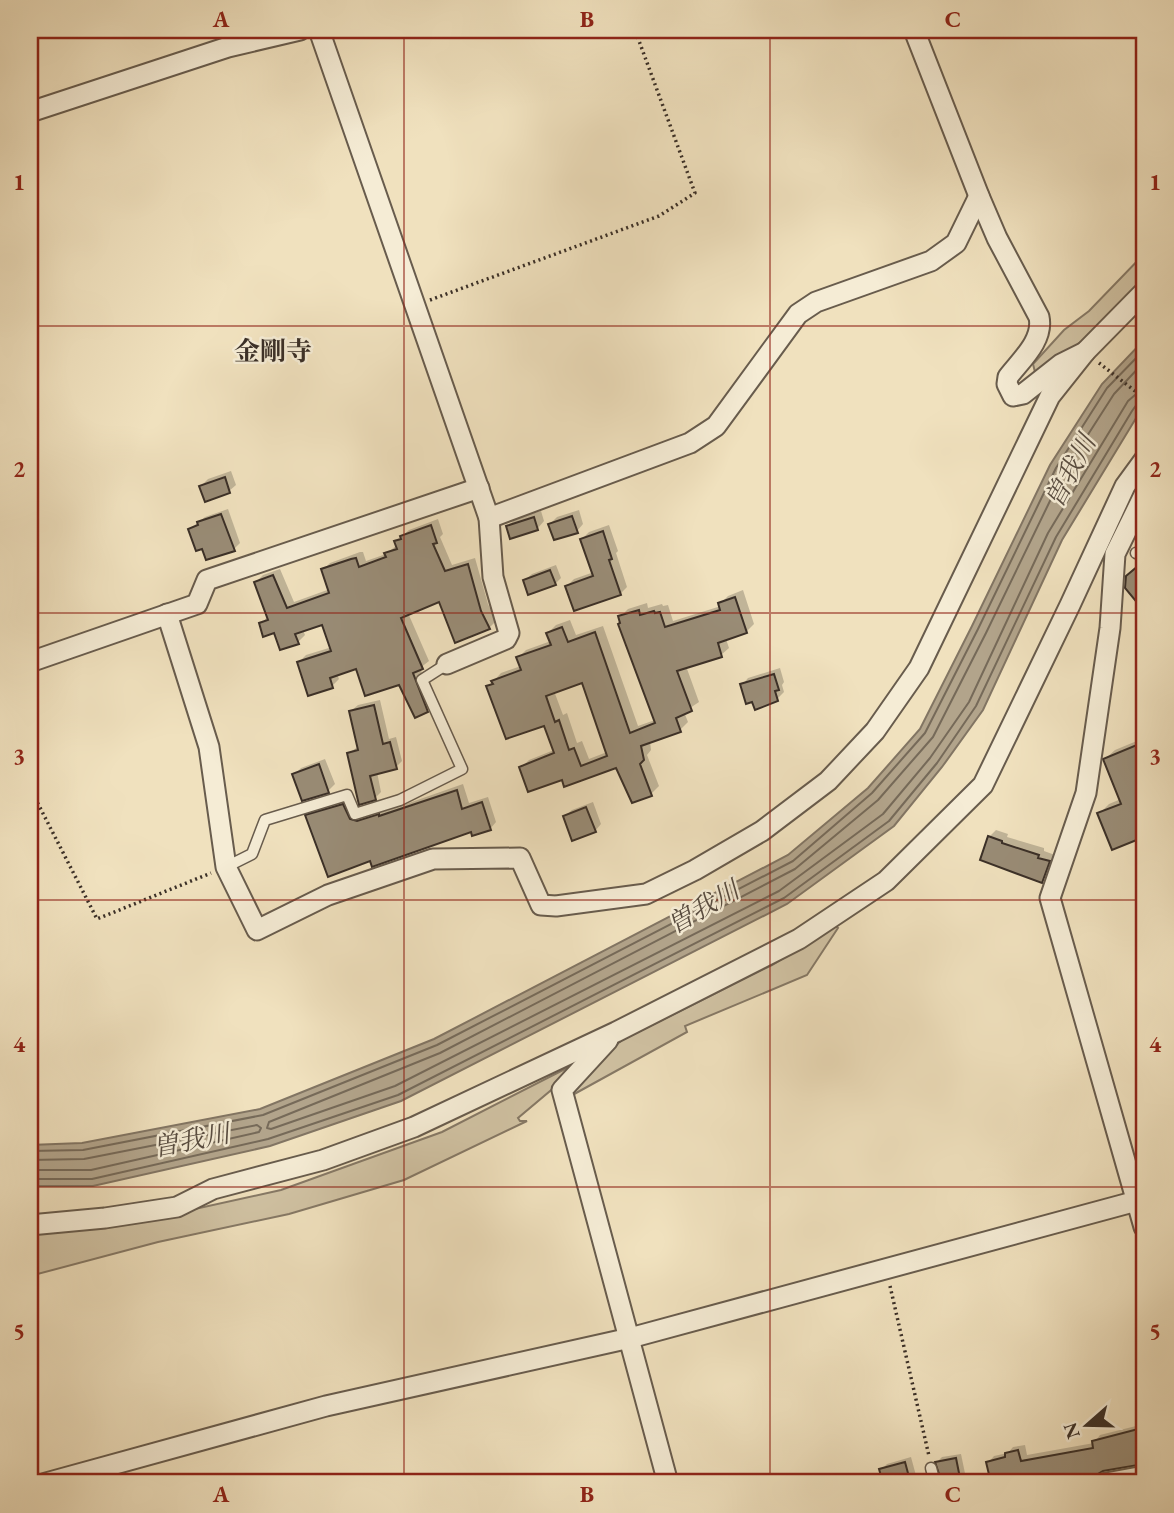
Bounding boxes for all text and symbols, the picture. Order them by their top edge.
text: A [212,4,230,34]
text: B [580,4,594,34]
text: C [945,4,961,34]
text: 1 [13,167,25,197]
text: 1 [1149,167,1161,197]
district label: 金剛寺 [234,334,312,368]
water label: 曽我川 [1037,426,1105,513]
text: 2 [13,454,25,484]
text: 2 [1149,454,1161,484]
text: 3 [13,741,25,771]
text: 3 [1149,741,1161,771]
water label: 曽我川 [661,871,748,941]
text: 4 [13,1029,26,1059]
text: 4 [1149,1029,1162,1059]
water label: 曽我川 [149,1115,235,1164]
text: 5 [13,1316,25,1346]
text: 5 [1149,1316,1161,1346]
north arrow [1052,1390,1122,1460]
text: N [1057,1419,1086,1442]
text: A [212,1479,230,1509]
text: B [580,1479,594,1509]
text: C [945,1479,961,1509]

